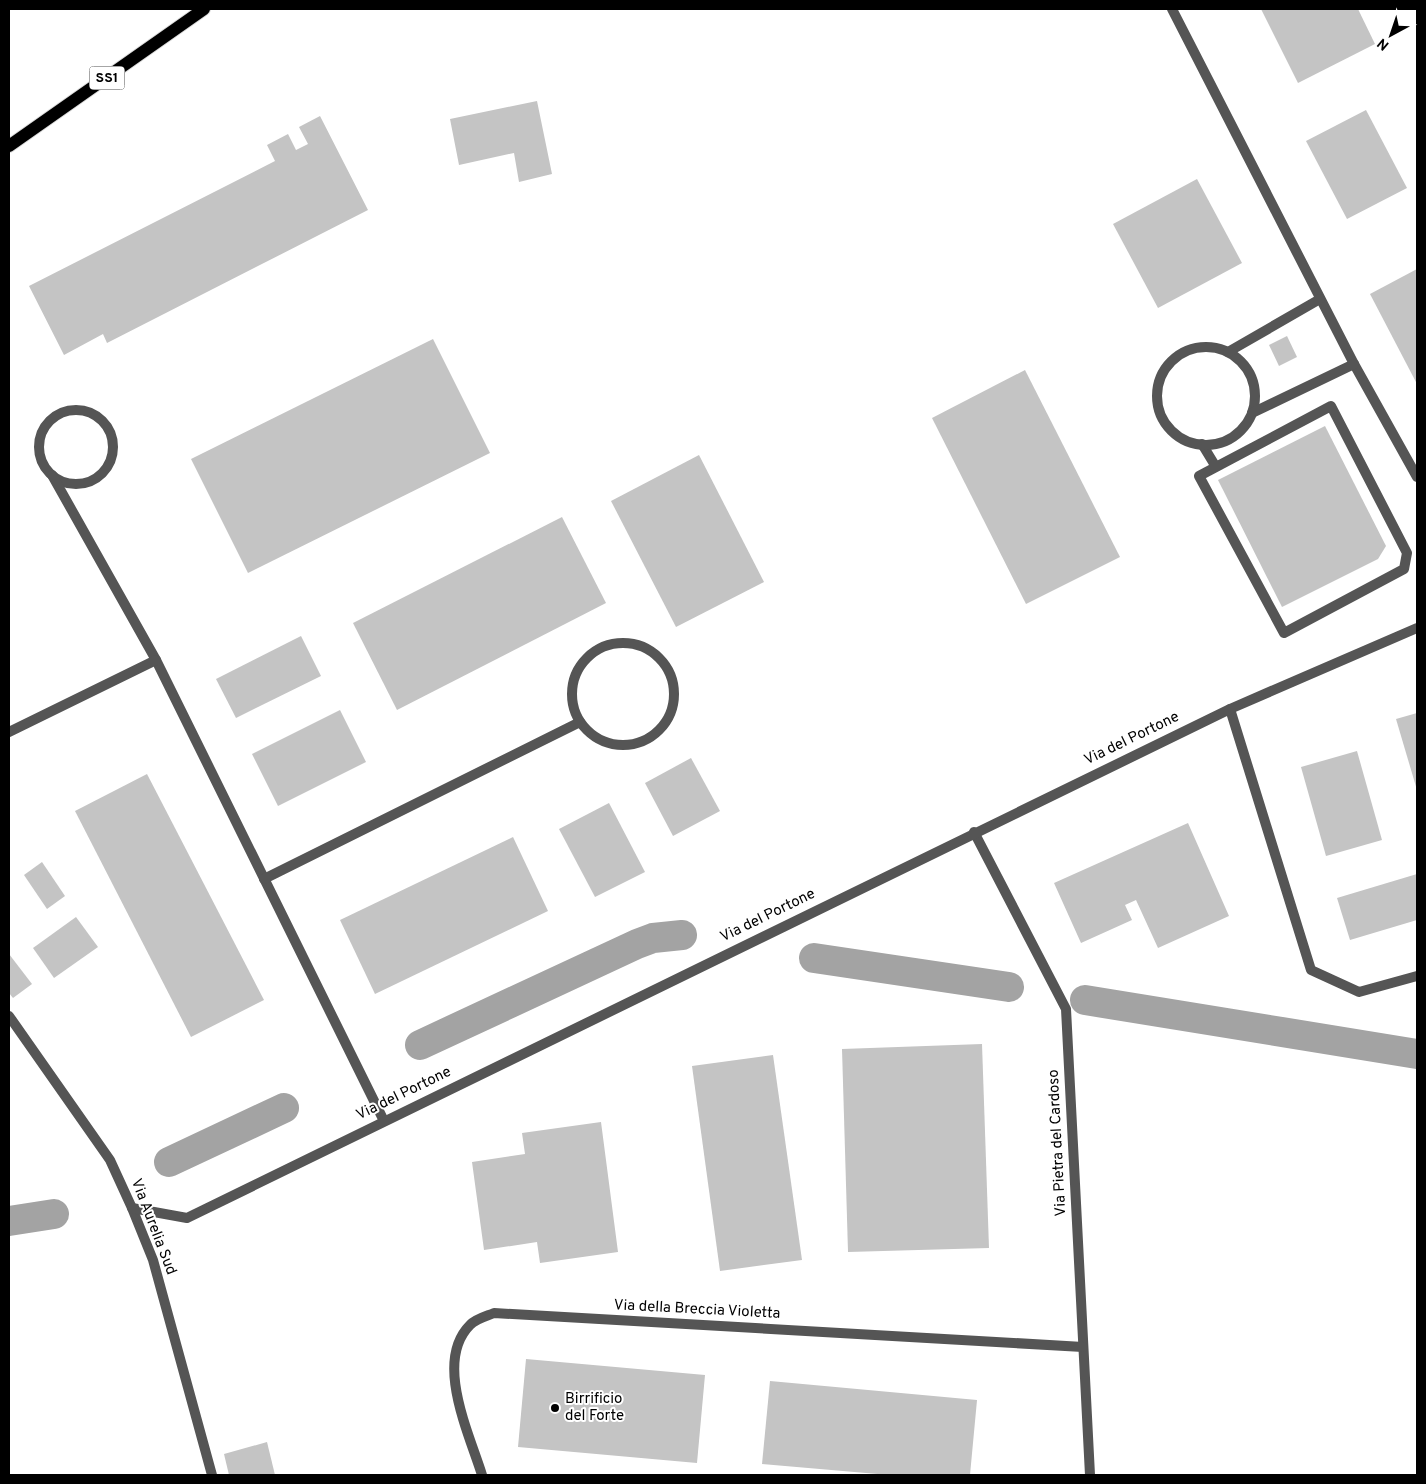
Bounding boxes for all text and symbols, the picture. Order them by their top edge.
north arrow [1366,10,1416,60]
text: N [1374,34,1393,54]
road number: SS1 [90,66,124,90]
street label: Via del Portone [1081,708,1183,770]
street label: Via del Portone [717,885,819,947]
street label: Via del Portone [353,1063,455,1125]
street label: Via Pietra del Cardoso [1045,1069,1071,1217]
street label: Via Aurelia Sud [126,1176,180,1278]
street label: Via della Breccia Violetta [613,1296,781,1324]
place label: Birrificio del Forte [565,1390,624,1426]
marker: Birrificio del Forte [549,1402,561,1414]

